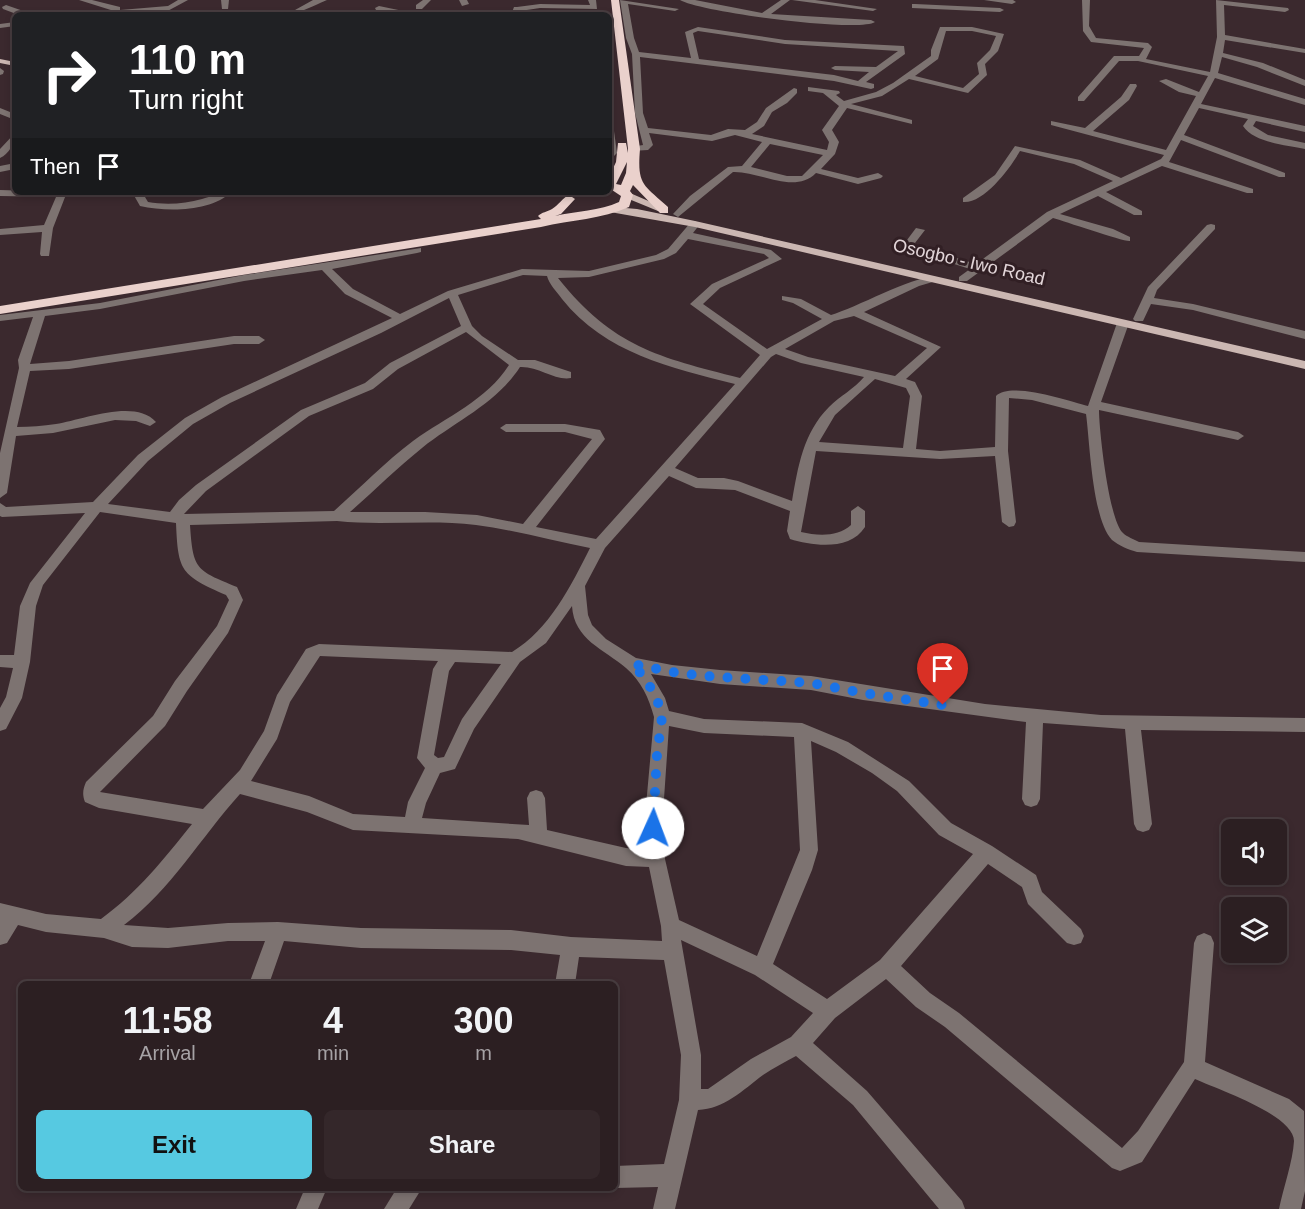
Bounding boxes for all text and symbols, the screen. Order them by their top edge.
icon: right [30,36,108,114]
text: 110 m [129,36,246,83]
text: Turn right [129,85,244,115]
icon: arrive [92,150,125,183]
text: Then [30,154,80,179]
street label: Osogbo - Iwo Road [891,235,1047,289]
pin [917,643,968,705]
icon: arrive [926,652,959,685]
position arrow [621,796,685,860]
map controls [1221,819,1287,963]
button: sound [1221,819,1287,885]
button: layers [1221,897,1287,963]
text: 11:58 [122,1000,212,1041]
text: 4 [323,1000,343,1041]
text: 300 [454,1000,514,1041]
text: Arrival [139,1042,196,1064]
text: min [317,1042,349,1064]
text: m [475,1042,492,1064]
button: Exit [36,1110,312,1179]
button: Share [324,1110,600,1179]

